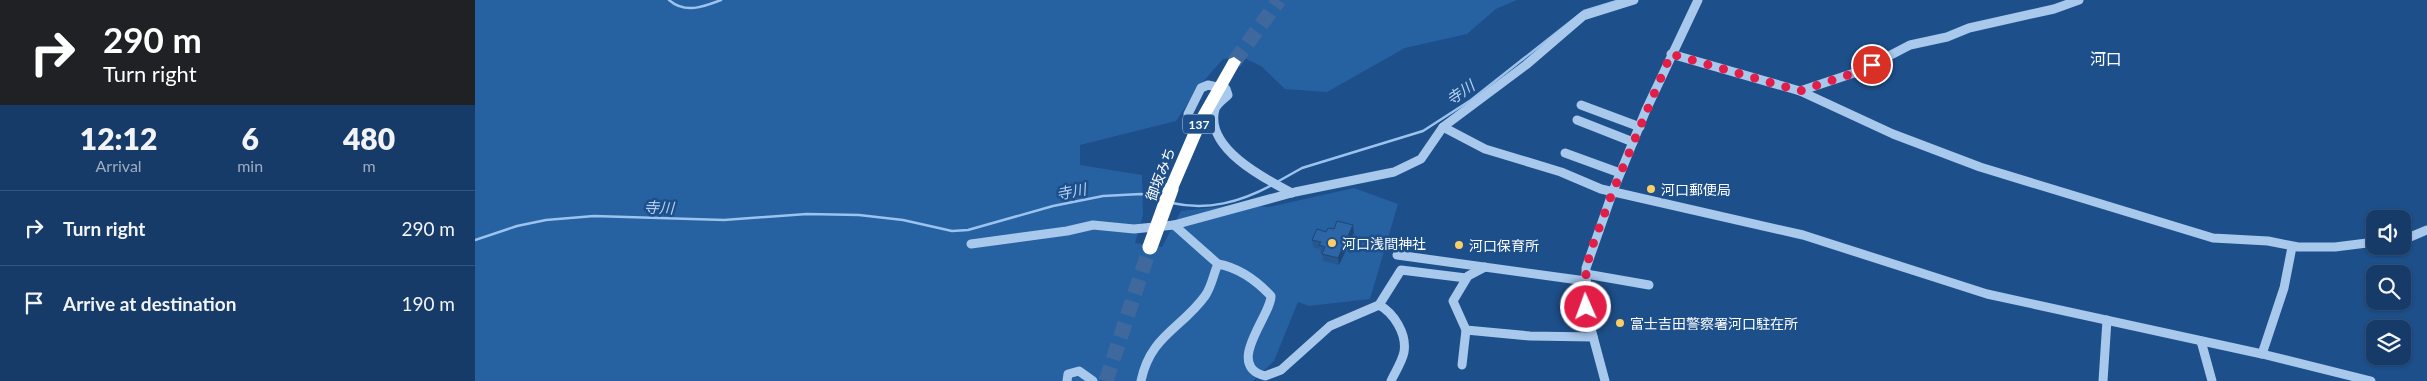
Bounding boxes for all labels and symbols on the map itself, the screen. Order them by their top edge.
pin [1851,44,1893,86]
district label: 河口 [2090,49,2122,68]
water label: 寺川 [1443,75,1479,108]
road number: 137 [1183,115,1215,134]
street label: 御坂みち [1142,145,1178,203]
water label: 寺川 [1055,179,1089,203]
place label: 河口郵便局 [1661,181,1731,198]
marker: 河口郵便局 [1645,183,1657,195]
water label: 寺川 [644,197,676,217]
place label: 河口浅間神社 [1342,235,1426,252]
marker: 河口浅間神社 [1326,237,1338,249]
place label: 河口保育所 [1469,237,1539,254]
marker: 河口保育所 [1453,239,1465,251]
position arrow [1559,280,1611,332]
place label: 富士吉田警察署河口駐在所 [1630,315,1798,332]
marker: 富士吉田警察署河口駐在所 [1614,317,1626,329]

